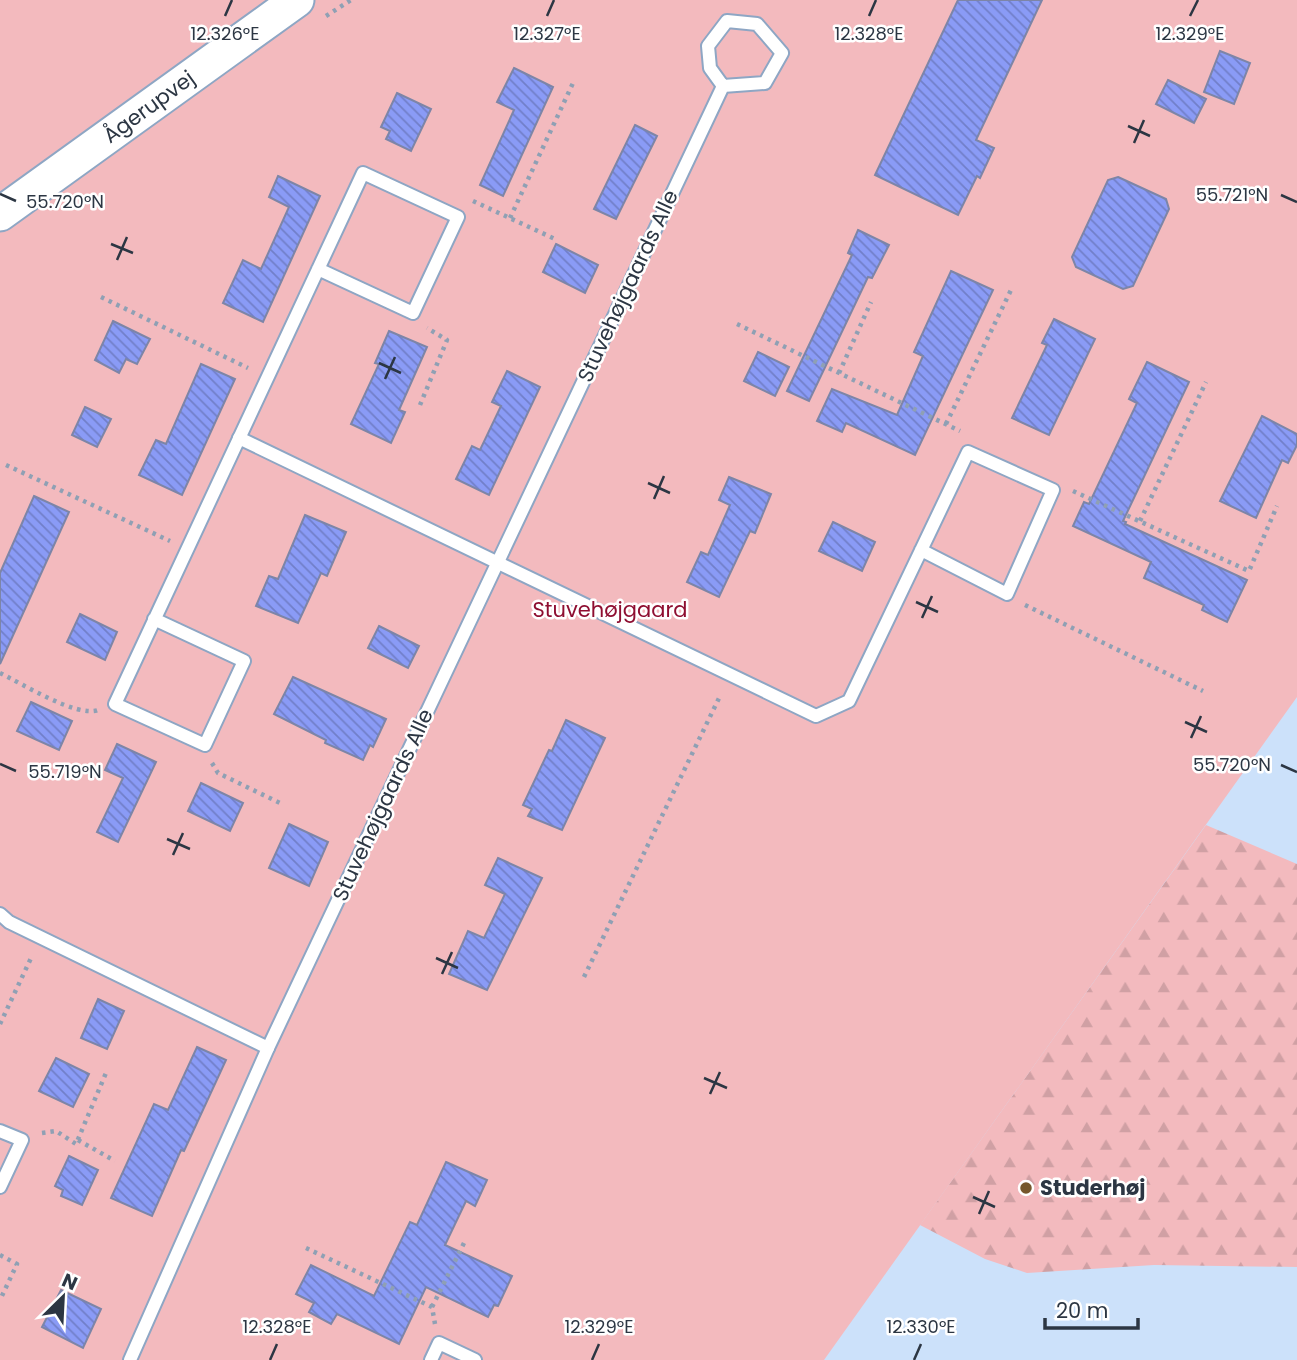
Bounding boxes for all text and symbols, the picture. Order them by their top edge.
text: 12.326°E [191,21,259,46]
text: 12.327°E [513,21,581,46]
text: 12.328°E [835,21,903,46]
text: 12.329°E [1156,21,1224,46]
street label: Ågerupvej [97,63,200,150]
text: 55.721°N [1196,182,1268,207]
street label: Stuvehøjgaards Alle [570,185,685,387]
text: 55.720°N [26,189,104,214]
park label: Stuvehøjgaard [533,595,687,624]
street label: Stuvehøjgaards Alle [325,704,440,906]
text: 55.720°N [1193,752,1271,777]
text: 55.719°N [28,759,102,784]
place label: Studerhøj [1040,1173,1145,1202]
marker: Studerhøj [1018,1180,1034,1196]
north arrow [28,1262,98,1332]
text: N [58,1267,82,1297]
scale bar [1045,1286,1138,1330]
text: 20 m [1056,1296,1109,1325]
text: 12.328°E [243,1314,311,1339]
text: 12.329°E [565,1314,633,1339]
text: 12.330°E [886,1314,956,1339]

